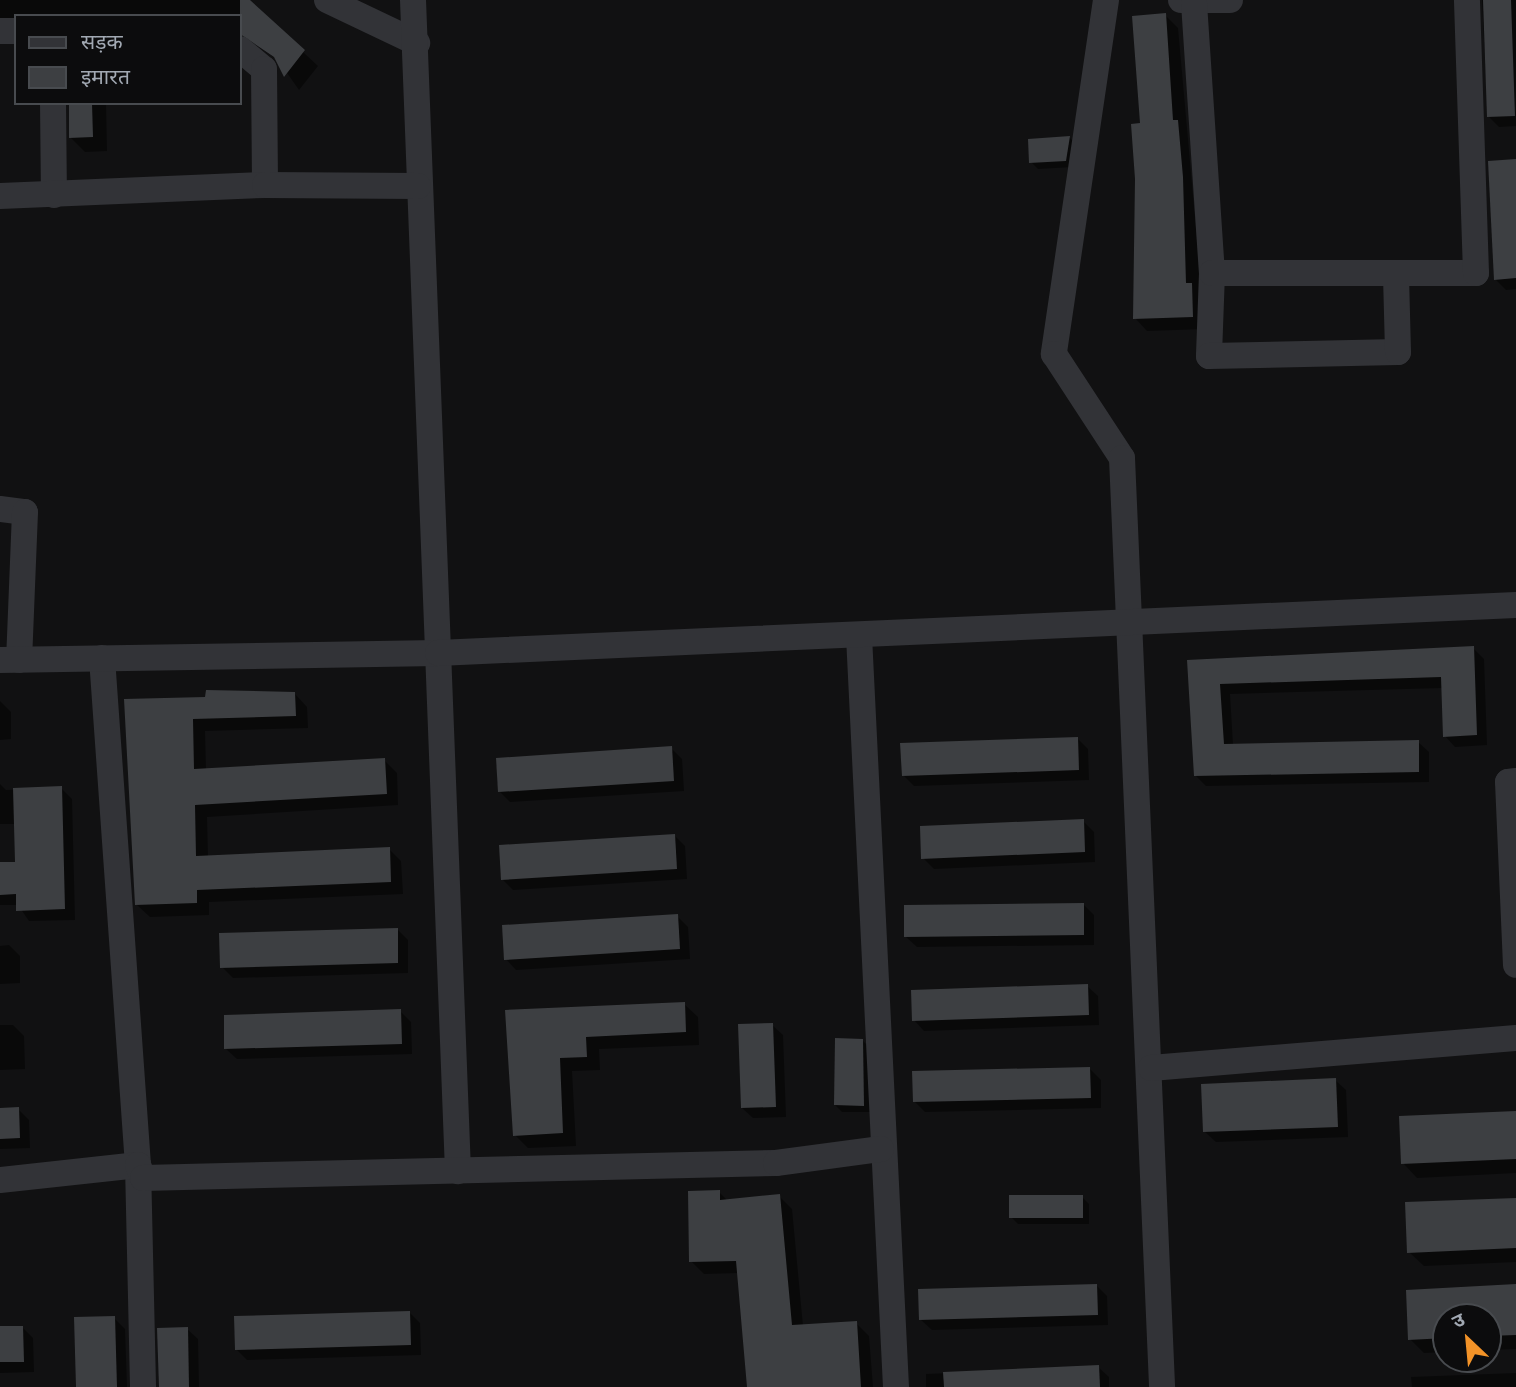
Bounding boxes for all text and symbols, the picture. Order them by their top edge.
legend [14,14,242,105]
text: सड़क [81,28,123,56]
text: इमारत [81,63,130,91]
north arrow [1432,1303,1502,1373]
text: उ [1448,1307,1469,1335]

